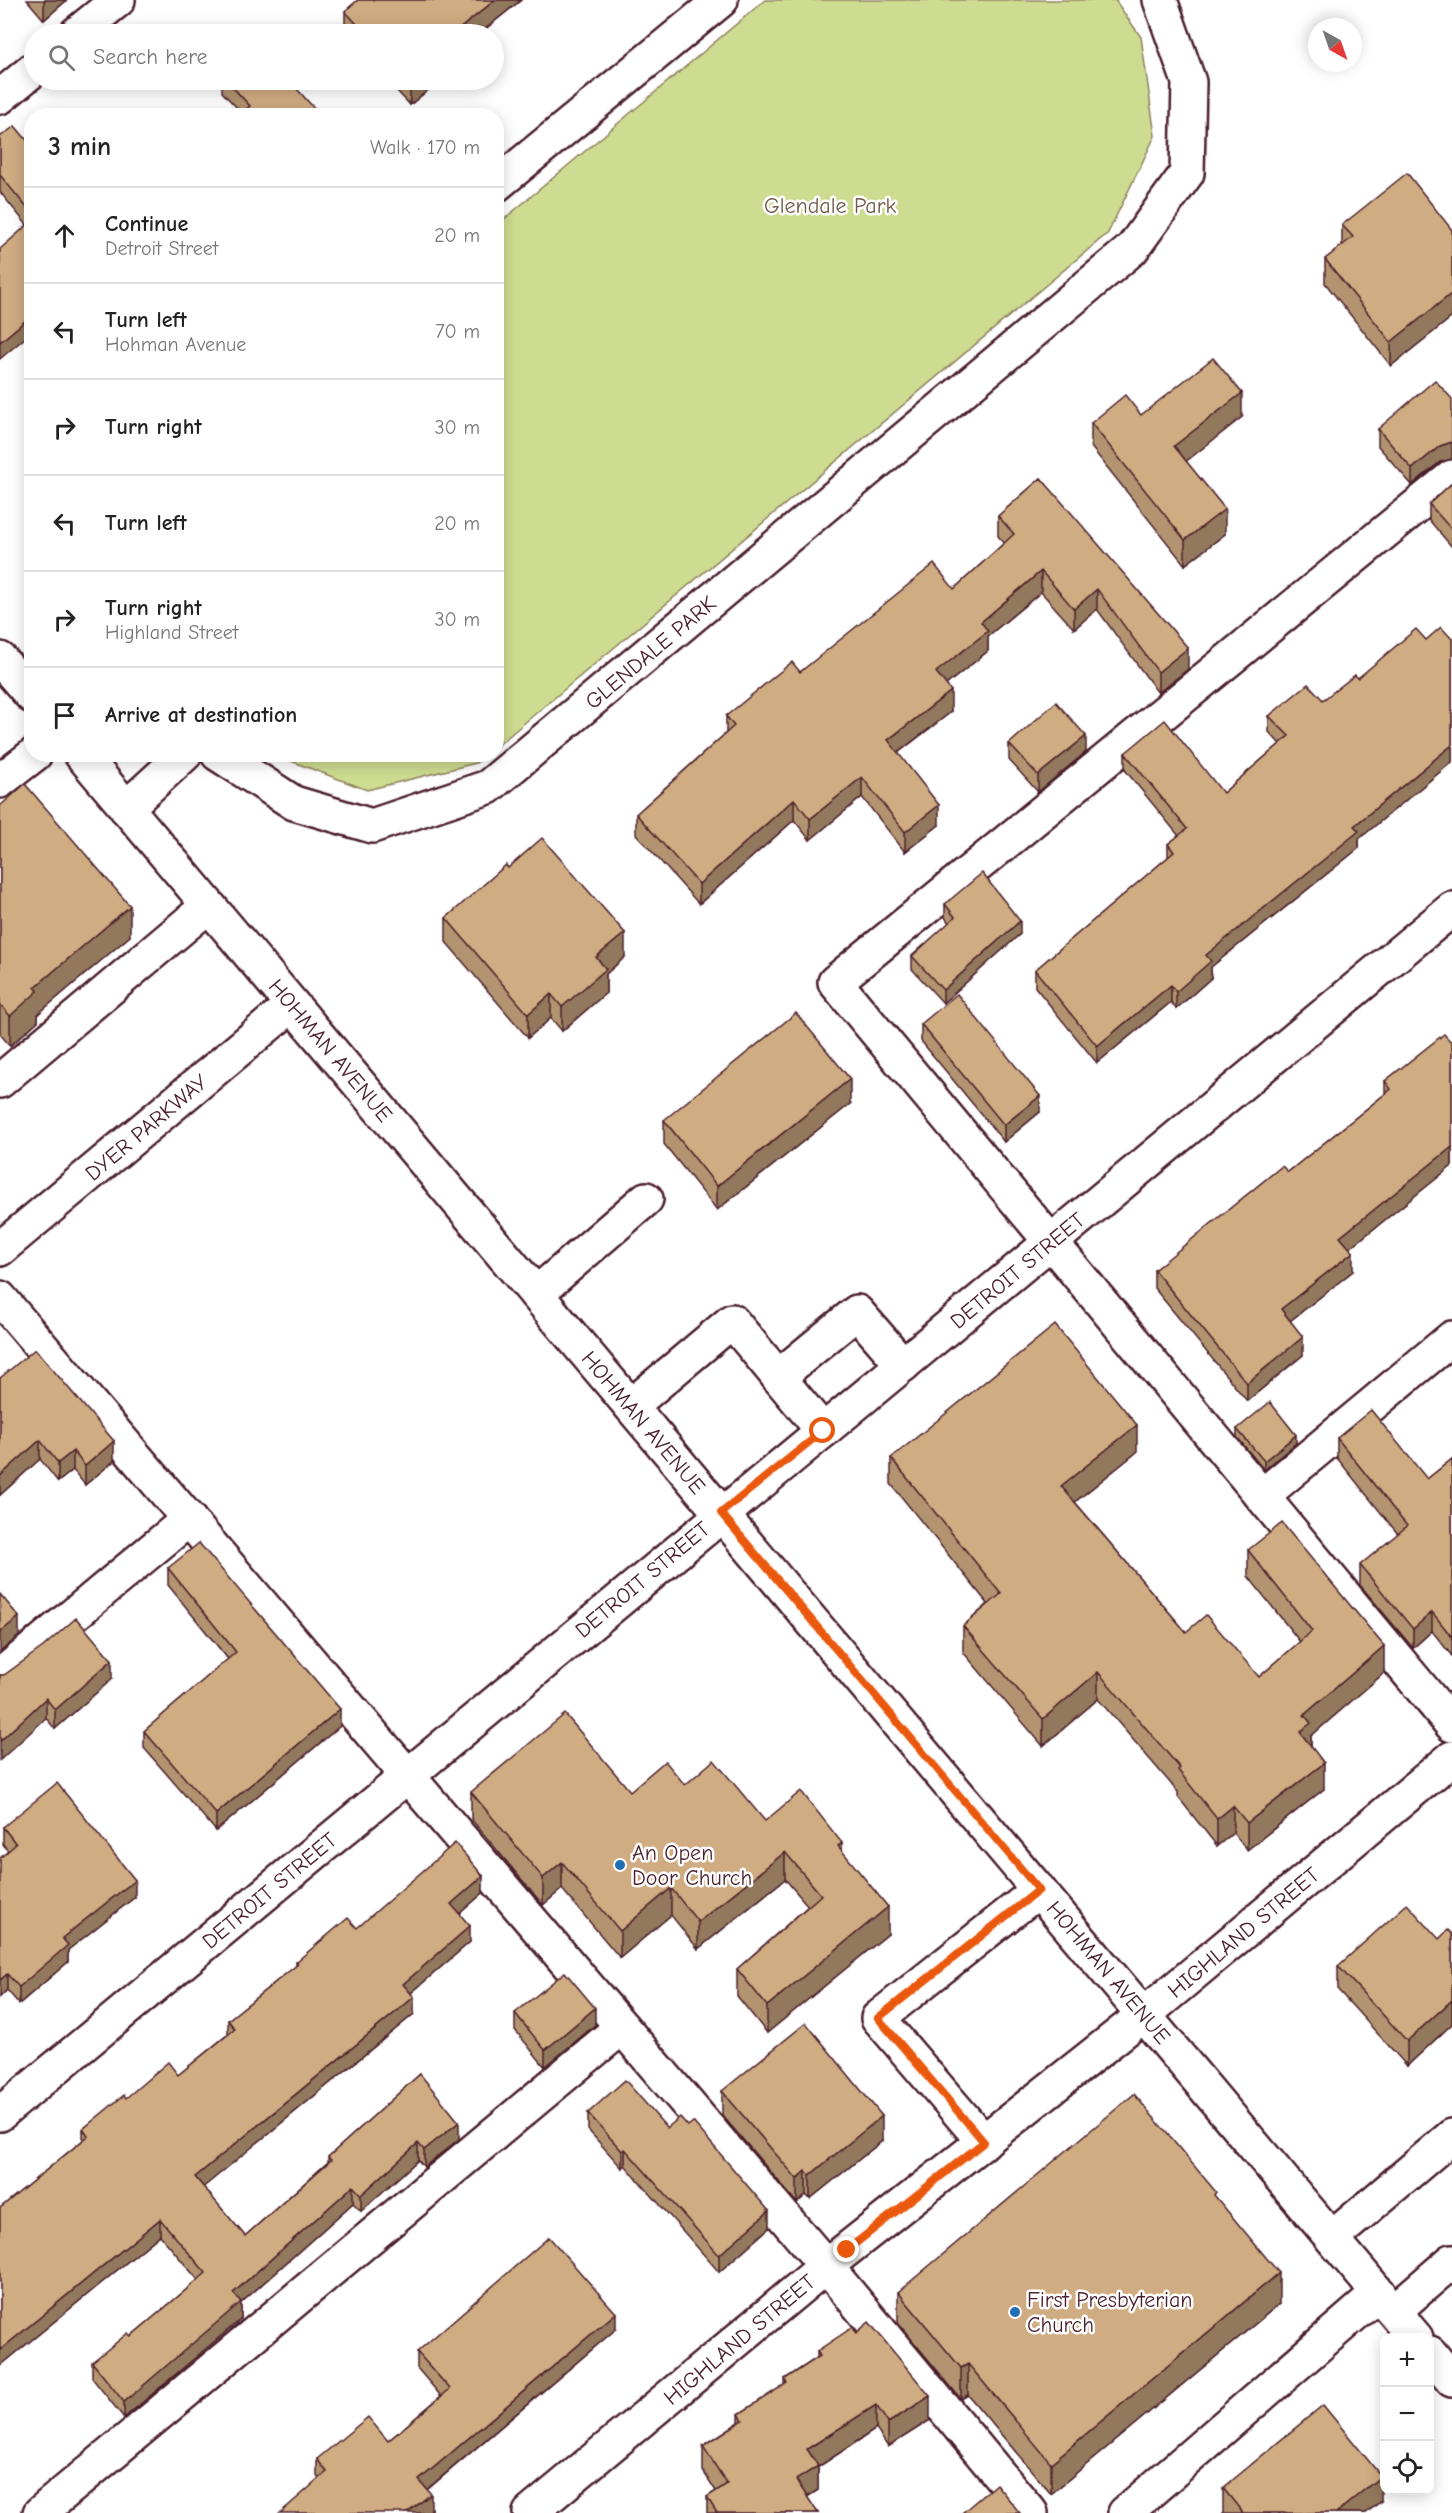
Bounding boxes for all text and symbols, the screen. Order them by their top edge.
north arrow [1308,18,1362,72]
search box [24,24,504,90]
icon: search [45,41,78,74]
text: Search here [93,44,208,70]
text: 3 min [48,132,111,162]
text: Walk · 170 m [370,136,480,159]
park label: Glendale Park [764,193,896,219]
text: Continue [105,211,188,237]
icon: ahead [48,219,81,252]
text: 20 m [434,224,480,247]
text: Detroit Street [105,237,219,260]
text: Turn left [105,307,187,333]
icon: left [48,315,81,348]
text: 70 m [435,320,480,343]
text: Hohman Avenue [105,333,246,356]
icon: right [48,411,81,444]
text: Turn right [105,414,202,440]
text: 30 m [434,416,480,439]
icon: left [48,507,81,540]
text: Turn left [105,510,187,536]
text: 20 m [434,512,480,535]
street label: GLENDALE PARK [580,591,721,715]
text: Turn right [105,595,202,621]
icon: right [48,603,81,636]
text: 30 m [434,608,480,631]
text: Highland Street [105,621,238,644]
icon: arrive [48,699,81,732]
text: Arrive at destination [105,702,297,728]
street label: HOHMAN AVENUE [263,974,398,1128]
street label: DYER PARKWAY [80,1069,213,1187]
street label: DETROIT STREET [945,1207,1091,1335]
street label: HOHMAN AVENUE [576,1346,711,1500]
route start [809,1417,835,1443]
street label: DETROIT STREET [570,1516,716,1644]
street label: DETROIT STREET [197,1827,343,1955]
place label: An Open Door Church [632,1840,752,1891]
marker: An Open Door Church [613,1858,627,1872]
street label: HIGHLAND STREET [1163,1861,1325,2004]
street label: HOHMAN AVENUE [1041,1896,1176,2050]
route end [833,2236,859,2262]
street label: HIGHLAND STREET [659,2268,821,2411]
place label: First Presbyterian Church [1027,2287,1192,2338]
marker: First Presbyterian Church [1008,2305,1022,2319]
map controls [1380,2333,1434,2495]
button: + [1380,2333,1434,2387]
button: − [1380,2387,1434,2441]
button: locate [1380,2441,1434,2495]

